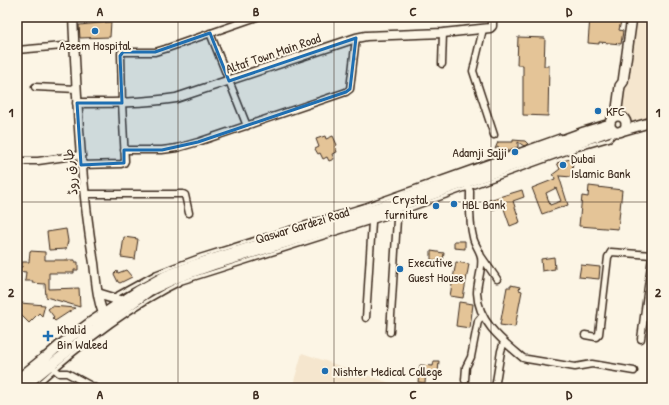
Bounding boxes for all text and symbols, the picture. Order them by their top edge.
text: A [97,2,104,20]
text: B [253,2,260,20]
text: C [409,2,417,20]
text: D [566,2,573,20]
marker: Azeem Hospital [90,26,100,36]
street label: Altaf Town Main Road [223,28,323,78]
place label: Azeem Hospital [59,36,131,54]
place label: KFC [606,102,625,120]
text: 1 [9,103,14,121]
text: 1 [656,103,661,121]
marker: KFC [593,106,603,116]
place label: Adamji Sajji [453,143,507,161]
marker: Adamji Sajji [510,147,520,157]
street label: طارق روڈ [59,148,81,196]
place label: Dubai Islamic Bank [571,149,631,182]
marker: Dubai Islamic Bank [558,160,568,170]
place label: Crystal furniture [384,190,429,223]
place label: HBL Bank [462,195,506,213]
marker: HBL Bank [449,199,459,209]
marker: Crystal furniture [431,201,441,211]
street label: Qaswar Gardezi Road [253,202,351,248]
place label: Executive Guest House [408,253,464,286]
marker: Executive Guest House [395,264,405,274]
text: 2 [8,283,15,301]
text: 2 [655,283,662,301]
place label: Khalid Bin Waleed [57,320,107,353]
marker: Khalid Bin Waleed [42,330,54,342]
place label: Nishter Medical College [333,362,443,380]
marker: Nishter Medical College [320,366,330,376]
text: A [97,385,104,403]
text: B [253,385,260,403]
text: C [409,385,417,403]
text: D [566,385,573,403]

